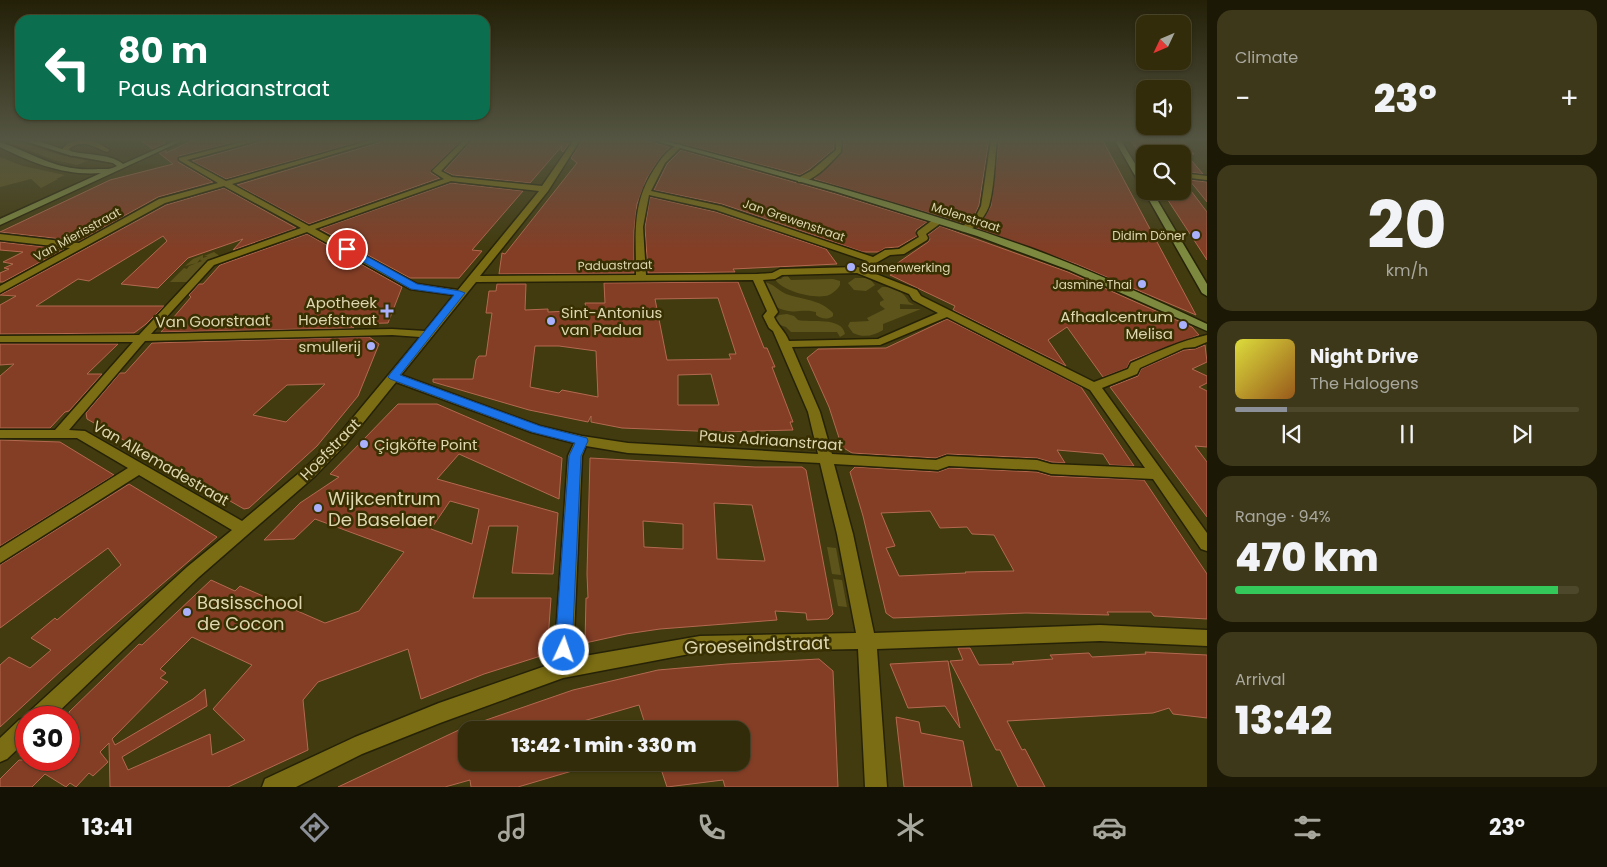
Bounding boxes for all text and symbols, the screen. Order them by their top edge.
north arrow [1136,15,1191,70]
map controls [1136,15,1191,200]
text: 80 m [118,26,208,75]
icon: left [35,35,100,100]
text: Climate [1235,46,1298,69]
text: 23° [1374,72,1437,125]
text: Paus Adriaanstraat [118,73,330,104]
text: − [1235,79,1250,118]
text: + [1560,79,1579,118]
button: sound [1136,80,1191,135]
button: search [1136,145,1191,200]
text: 20 [1367,180,1447,271]
street label: Jan Grewenstraat [741,194,847,246]
street label: Molenstraat [929,198,1003,236]
street label: Van Mierisstraat [30,203,124,265]
place label: Didim Döner [1112,227,1187,244]
pin [326,228,368,270]
marker: Didim Döner [1190,229,1202,241]
icon: arrive [333,235,361,263]
street label: Paduastraat [578,256,652,274]
place label: Samenwerking [861,259,950,276]
text: km/h [1386,259,1428,282]
marker: Samenwerking [845,261,857,273]
place label: Jasmine Thai [1052,276,1132,293]
marker: Jasmine Thai [1136,278,1148,290]
place label: Apotheek Hoefstraat [298,292,377,330]
place label: Sint-Antonius van Padua [561,302,662,340]
marker: Apotheek Hoefstraat [381,305,393,317]
place label: Afhaalcentrum Melisa [1060,306,1173,344]
street label: Van Goorstraat [155,309,271,333]
marker: Sint-Antonius van Padua [545,315,557,327]
marker: Afhaalcentrum Melisa [1177,319,1189,331]
place label: smullerij [298,336,361,357]
marker: smullerij [365,340,377,352]
text: Night Drive [1310,343,1419,370]
text: The Halogens [1310,372,1418,395]
street label: Hoefstraat [295,413,365,485]
street label: Van Alkemadestraat [89,415,233,511]
icon: previous [1278,420,1306,448]
icon: pause [1393,420,1421,448]
icon: next [1508,420,1536,448]
street label: Paus Adriaanstraat [698,424,844,456]
place label: Çigköfte Point [374,434,477,455]
marker: Çigköfte Point [358,438,370,450]
place label: Wijkcentrum De Baselaer [328,486,441,532]
marker: Wijkcentrum De Baselaer [312,502,324,514]
text: Range · 94% [1235,505,1331,528]
text: 470 km [1235,531,1379,584]
place label: Basisschool de Cocon [197,590,303,636]
marker: Basisschool de Cocon [181,606,193,618]
position arrow [537,623,589,675]
street label: Groeseindstraat [684,630,830,660]
text: Arrival [1235,668,1285,691]
text: 13:42 [1235,694,1332,747]
speed limit sign: 30 [15,706,80,771]
text: 13:42 · 1 min · 330 m [511,732,697,759]
icon: directions [297,810,332,845]
icon: music [495,810,530,845]
icon: phone [694,810,729,845]
icon: climate [893,810,928,845]
icon: car [1092,810,1127,845]
icon: filters [1290,810,1325,845]
text: 13:41 [82,812,133,843]
text: 23° [1489,812,1525,843]

